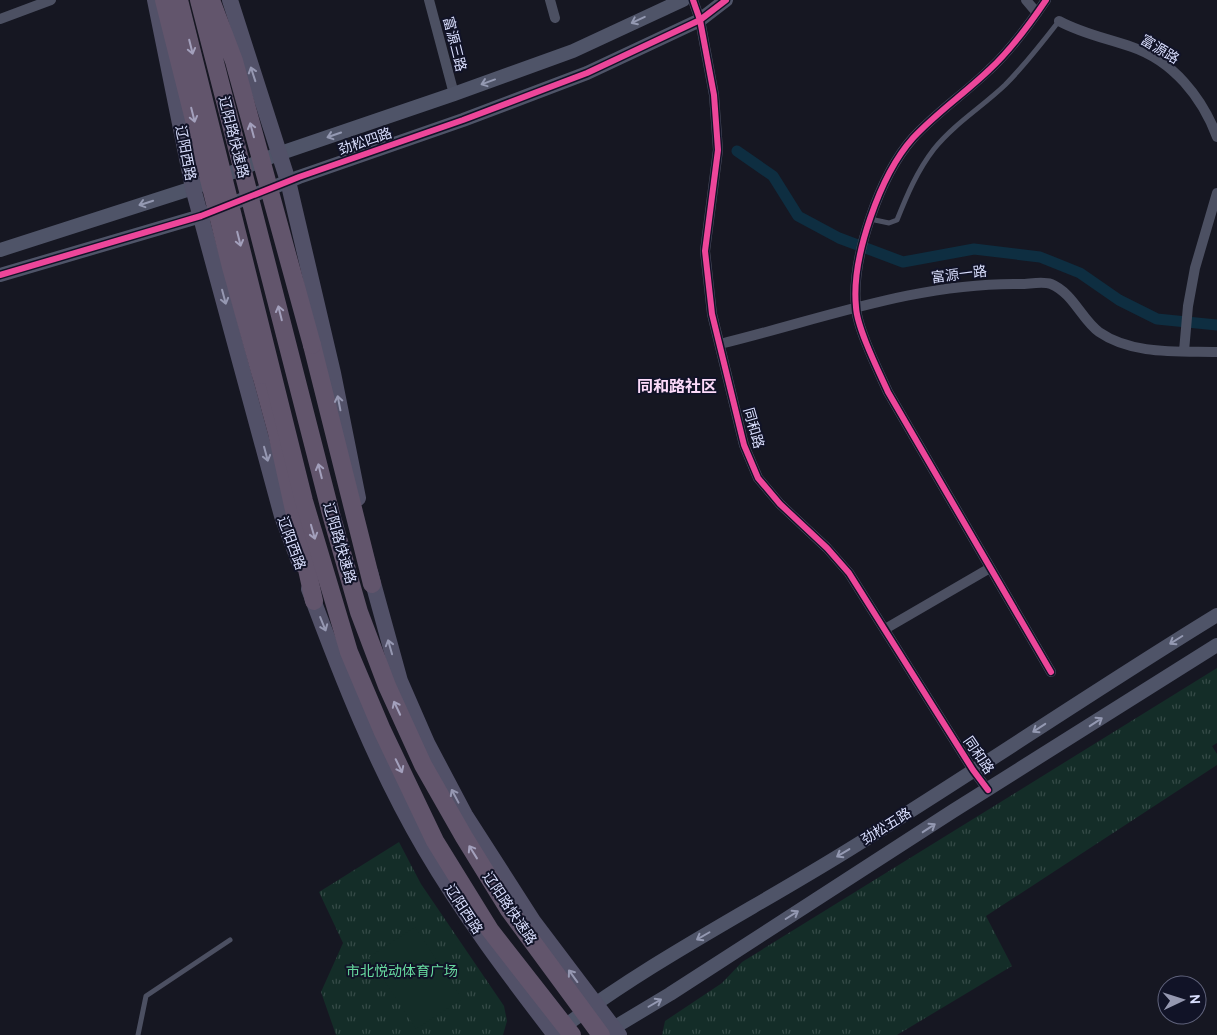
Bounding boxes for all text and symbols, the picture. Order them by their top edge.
street label: 富源三路 [439,15,469,74]
one-way arrow [631,16,646,26]
street label: 富源路 [1137,32,1182,68]
one-way arrow [187,39,196,55]
one-way arrow [248,66,258,82]
one-way arrow [481,78,496,87]
street label: 辽阳路快速路 [214,95,251,180]
one-way arrow [189,107,198,123]
one-way arrow [247,122,257,138]
street label: 辽阳西路 [171,124,198,182]
street label: 劲松四路 [336,125,395,160]
one-way arrow [327,130,343,140]
one-way arrow [139,198,155,208]
one-way arrow [235,230,244,246]
street label: 富源一路 [930,264,988,287]
one-way arrow [219,289,229,305]
one-way arrow [274,306,284,322]
district label: 同和路社区 [637,377,717,398]
one-way arrow [334,395,344,411]
street label: 同和路 [739,406,767,451]
one-way arrow [261,446,271,462]
one-way arrow [315,463,324,479]
street label: 辽阳路快速路 [319,501,358,586]
street label: 辽阳西路 [273,514,308,573]
one-way arrow [309,524,319,540]
one-way arrow [319,616,328,632]
one-way arrow [1169,636,1183,646]
one-way arrow [385,640,395,656]
one-way arrow [392,701,401,716]
one-way arrow [1088,717,1102,727]
one-way arrow [1032,723,1046,733]
street label: 同和路 [959,734,997,778]
one-way arrow [395,758,404,773]
one-way arrow [450,789,459,804]
street label: 劲松五路 [859,805,915,849]
one-way arrow [921,822,935,832]
one-way arrow [468,845,478,859]
one-way arrow [836,849,850,859]
street label: 辽阳路快速路 [478,869,539,948]
street label: 辽阳西路 [440,882,485,938]
one-way arrow [784,910,798,920]
one-way arrow [697,932,711,942]
park label: 市北悦动体育广场 [346,963,458,981]
one-way arrow [568,969,578,983]
north arrow [1157,975,1207,1025]
text: N [1185,994,1202,1005]
one-way arrow [647,997,662,1007]

